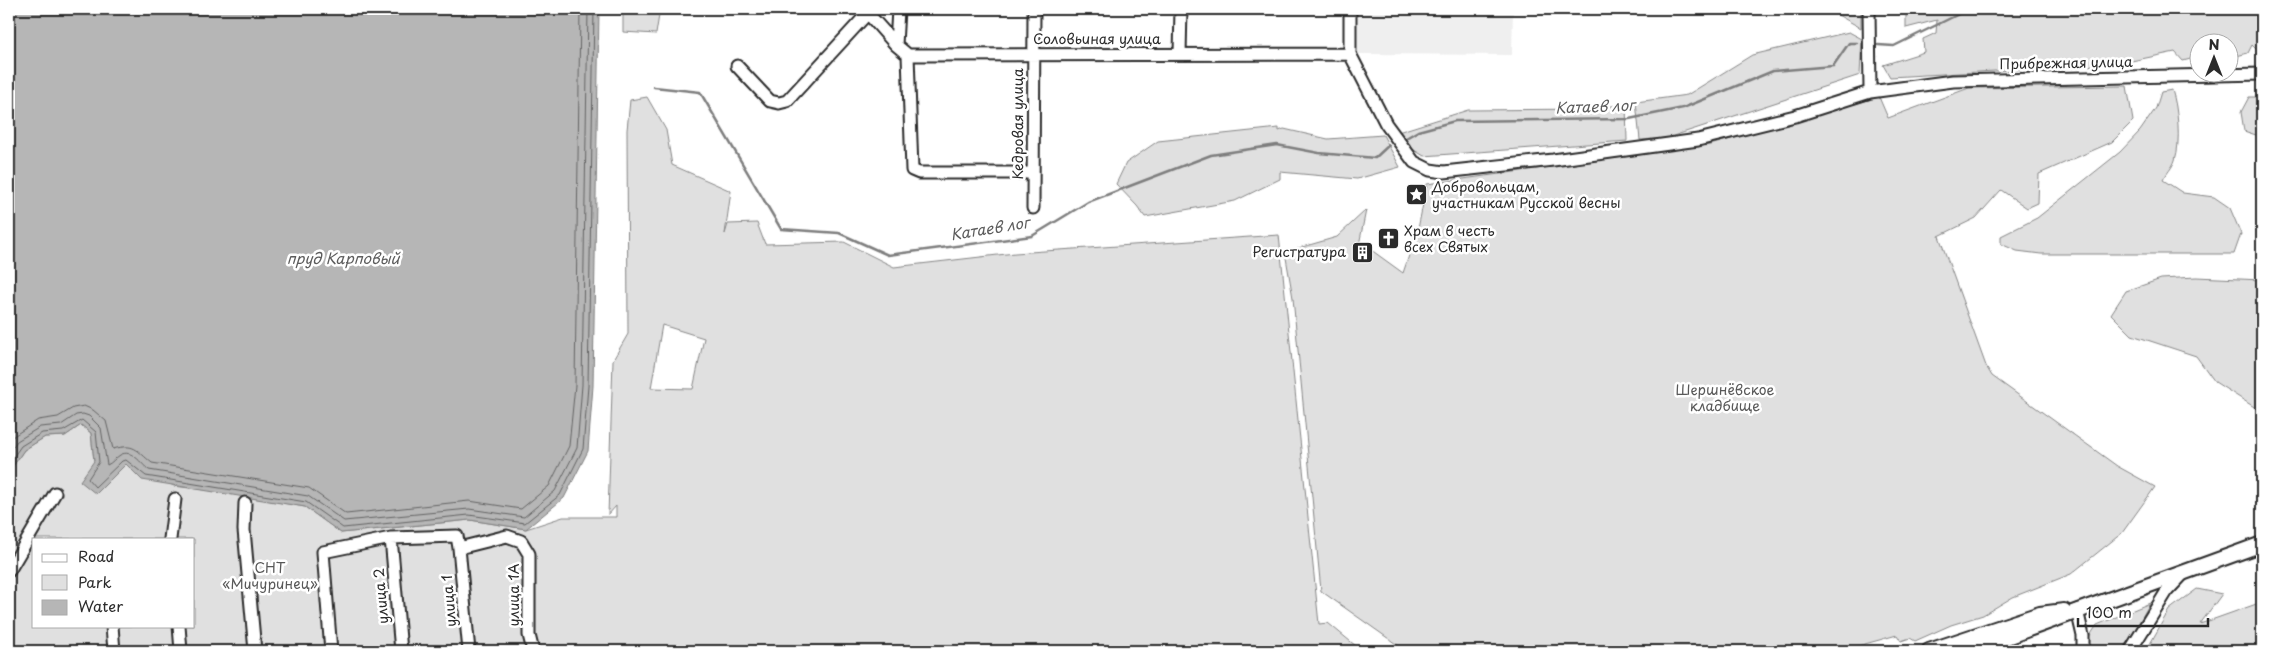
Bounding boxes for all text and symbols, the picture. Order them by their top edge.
street label: Соловьиная улица [1033,28,1161,49]
north arrow [2188,32,2238,82]
text: N [2208,34,2220,55]
street label: Прибрежная улица [1999,51,2133,74]
street label: Кедровая улица [1007,68,1028,180]
water label: Катаев лог [1555,93,1637,118]
place label: Добровольцам, участникам Русской весны [1431,176,1620,213]
place icon: Добровольцам, участникам Русской весны [1404,183,1428,207]
water label: Катаев лог [949,210,1033,245]
place label: Храм в честь всех Святых [1404,220,1495,257]
church icon: Храм в честь всех Святых [1376,227,1400,251]
building icon: Регистратура [1350,240,1374,264]
place label: Регистратура [1252,241,1346,262]
water label: пруд Карповый [287,246,401,269]
park label: Шершнёвское кладбище [1676,379,1775,416]
legend [32,538,195,628]
text: Road [78,544,114,567]
park label: СНТ «Мичуринец» [222,557,318,594]
street label: улица 1А [503,563,524,627]
street label: улица 2 [368,567,393,625]
text: Park [78,570,112,593]
street label: улица 1 [436,574,461,628]
text: Water [78,594,123,617]
scale bar [2078,595,2208,627]
text: 100 m [2086,600,2132,623]

